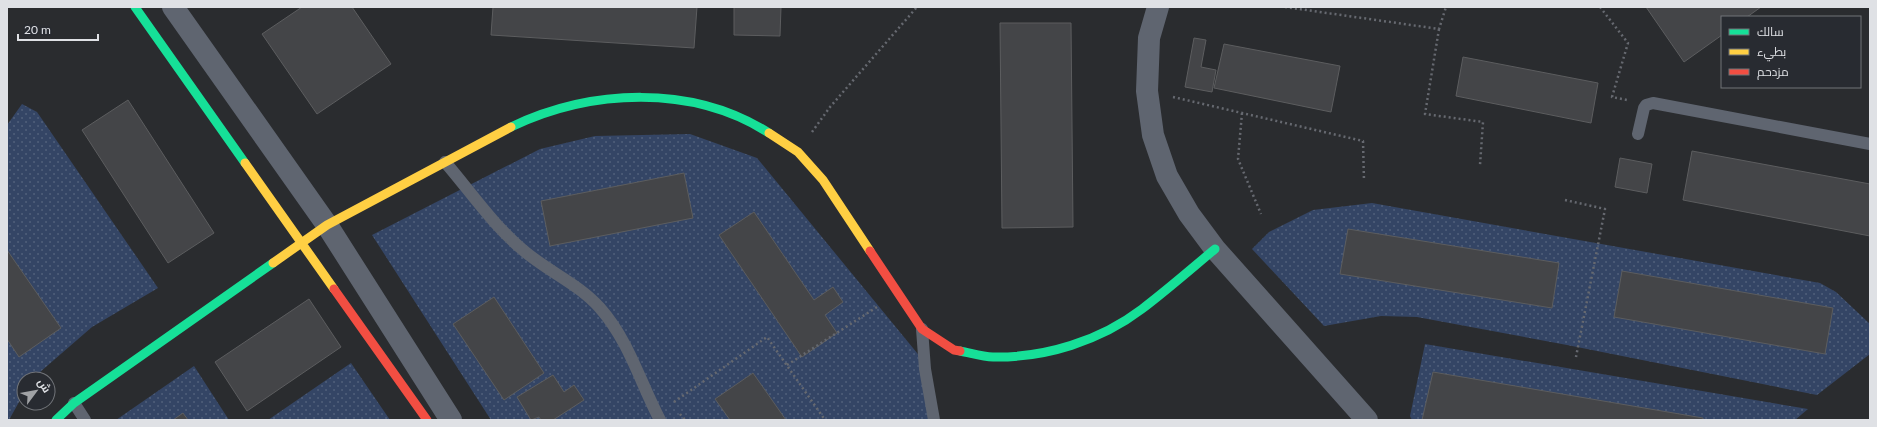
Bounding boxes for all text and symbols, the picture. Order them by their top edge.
scale bar [18,16,98,42]
legend [1721,16,1861,88]
text: 20 m [24,22,51,37]
text: سالك [1757,24,1784,39]
text: بطيء [1757,44,1786,62]
text: مزدحم [1757,64,1789,80]
north arrow [16,371,56,411]
text: ش [35,376,54,395]

